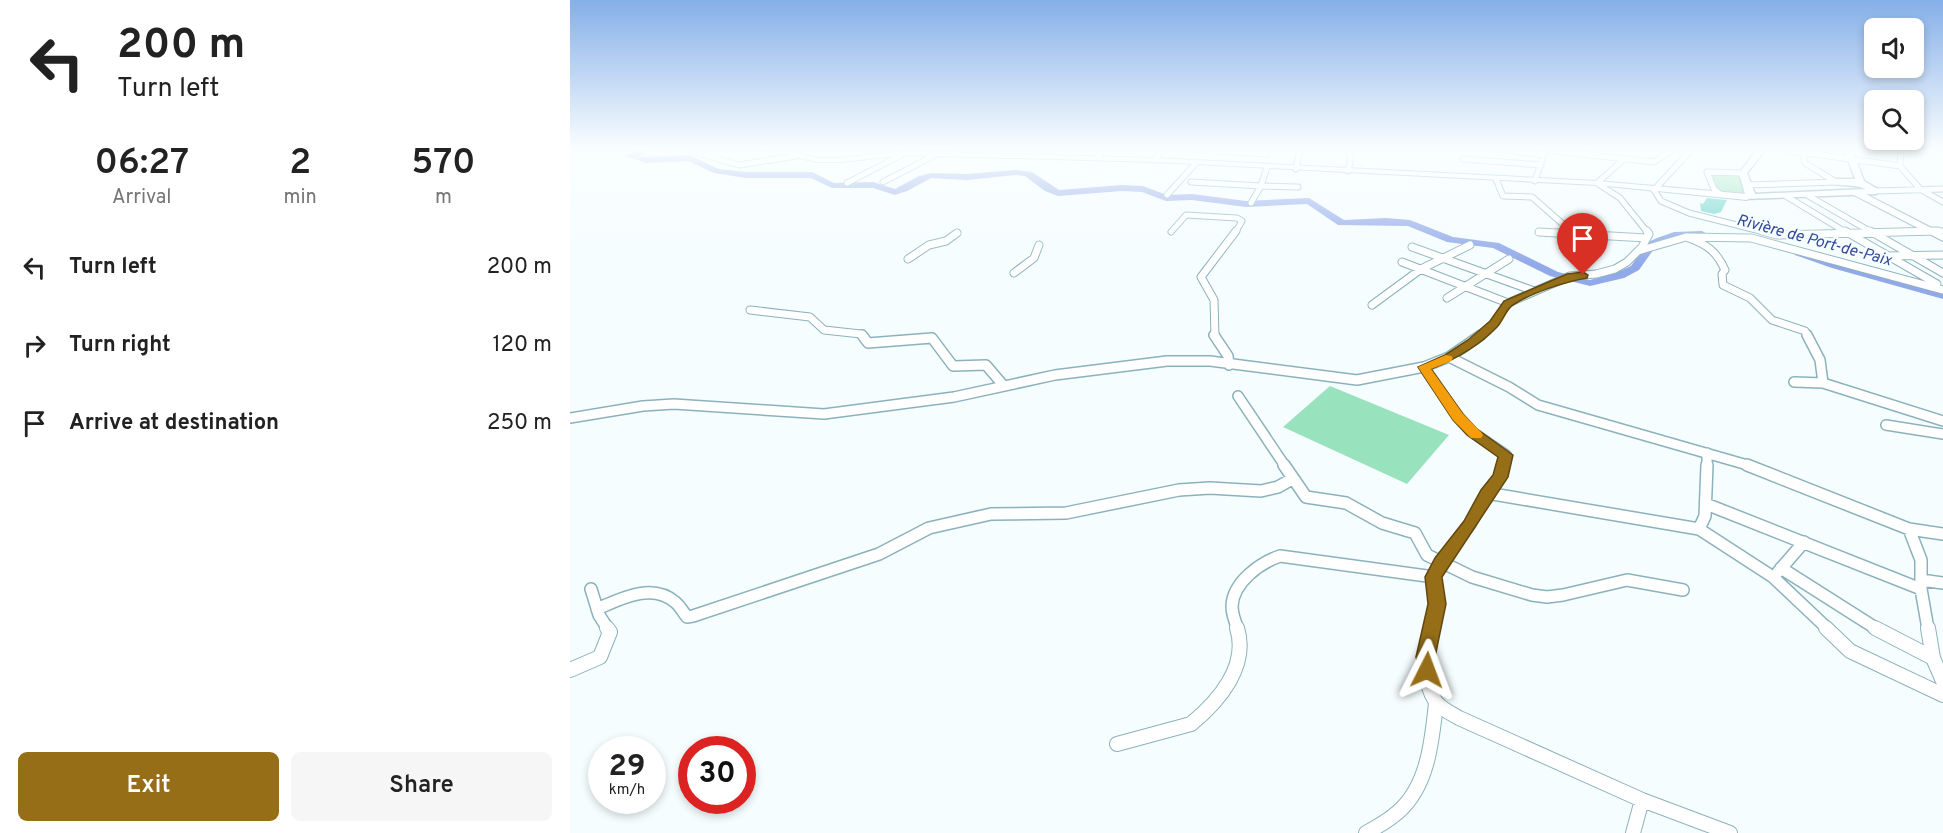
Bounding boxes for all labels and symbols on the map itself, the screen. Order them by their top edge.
water label: Rivière de Port-de-Paix [1734,211,1895,272]
pin [1557,213,1608,275]
position arrow [1395,638,1459,702]
speed limit sign: 30 [678,736,756,814]

